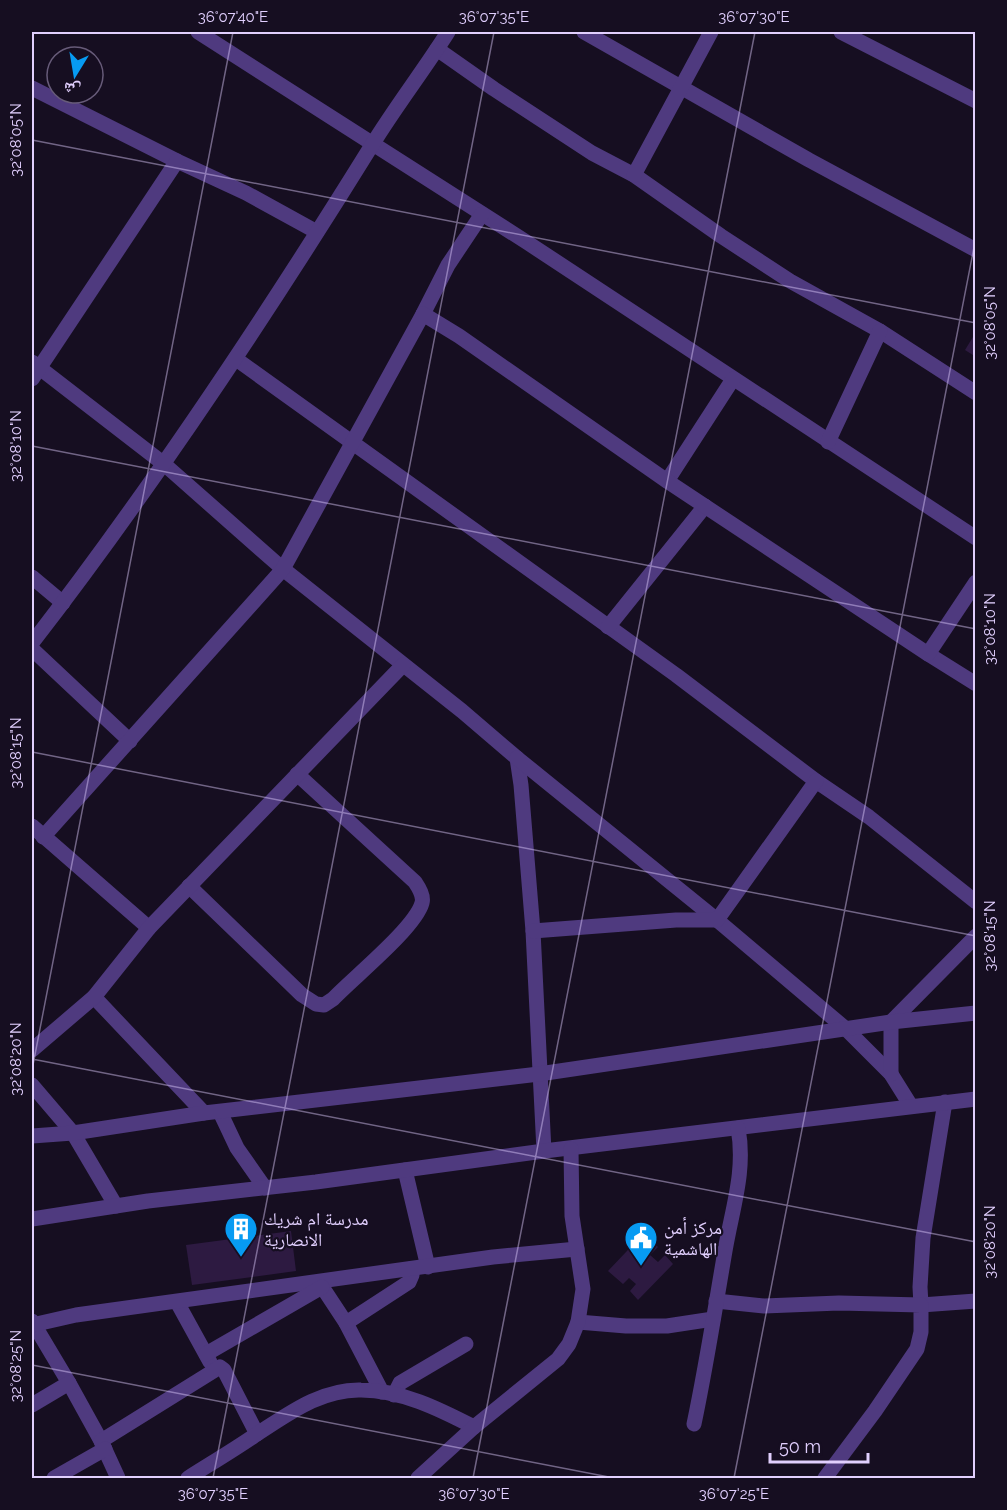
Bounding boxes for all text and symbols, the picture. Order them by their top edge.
text: 36°07'40"E [198,8,268,26]
text: 36°07'35"E [459,8,529,26]
text: 36°07'30"E [718,8,790,26]
north arrow [45,45,105,105]
text: ش [62,78,82,100]
text: 32°08'05"N [7,103,25,177]
text: 32°08'05"N [981,286,999,360]
text: 32°08'10"N [7,410,25,482]
text: 32°08'10"N [981,593,999,665]
text: 32°08'15"N [7,718,25,788]
text: 32°08'15"N [981,901,999,971]
text: 32°08'20"N [7,1022,25,1096]
text: 32°08'20"N [981,1205,999,1279]
place label: مدرسة ام شريك الانصارية [264,1208,368,1250]
building icon: مدرسة ام شريك الانصارية [223,1211,259,1258]
place label: مركز أمن الهاشمية [664,1217,722,1259]
public building icon: مركز أمن الهاشمية [623,1220,659,1267]
text: 32°08'25"N [7,1330,25,1402]
scale bar [770,1426,868,1464]
text: 50 m [779,1436,821,1457]
text: 36°07'35"E [178,1485,248,1503]
text: 36°07'30"E [438,1485,510,1503]
text: 36°07'25"E [699,1485,769,1503]

